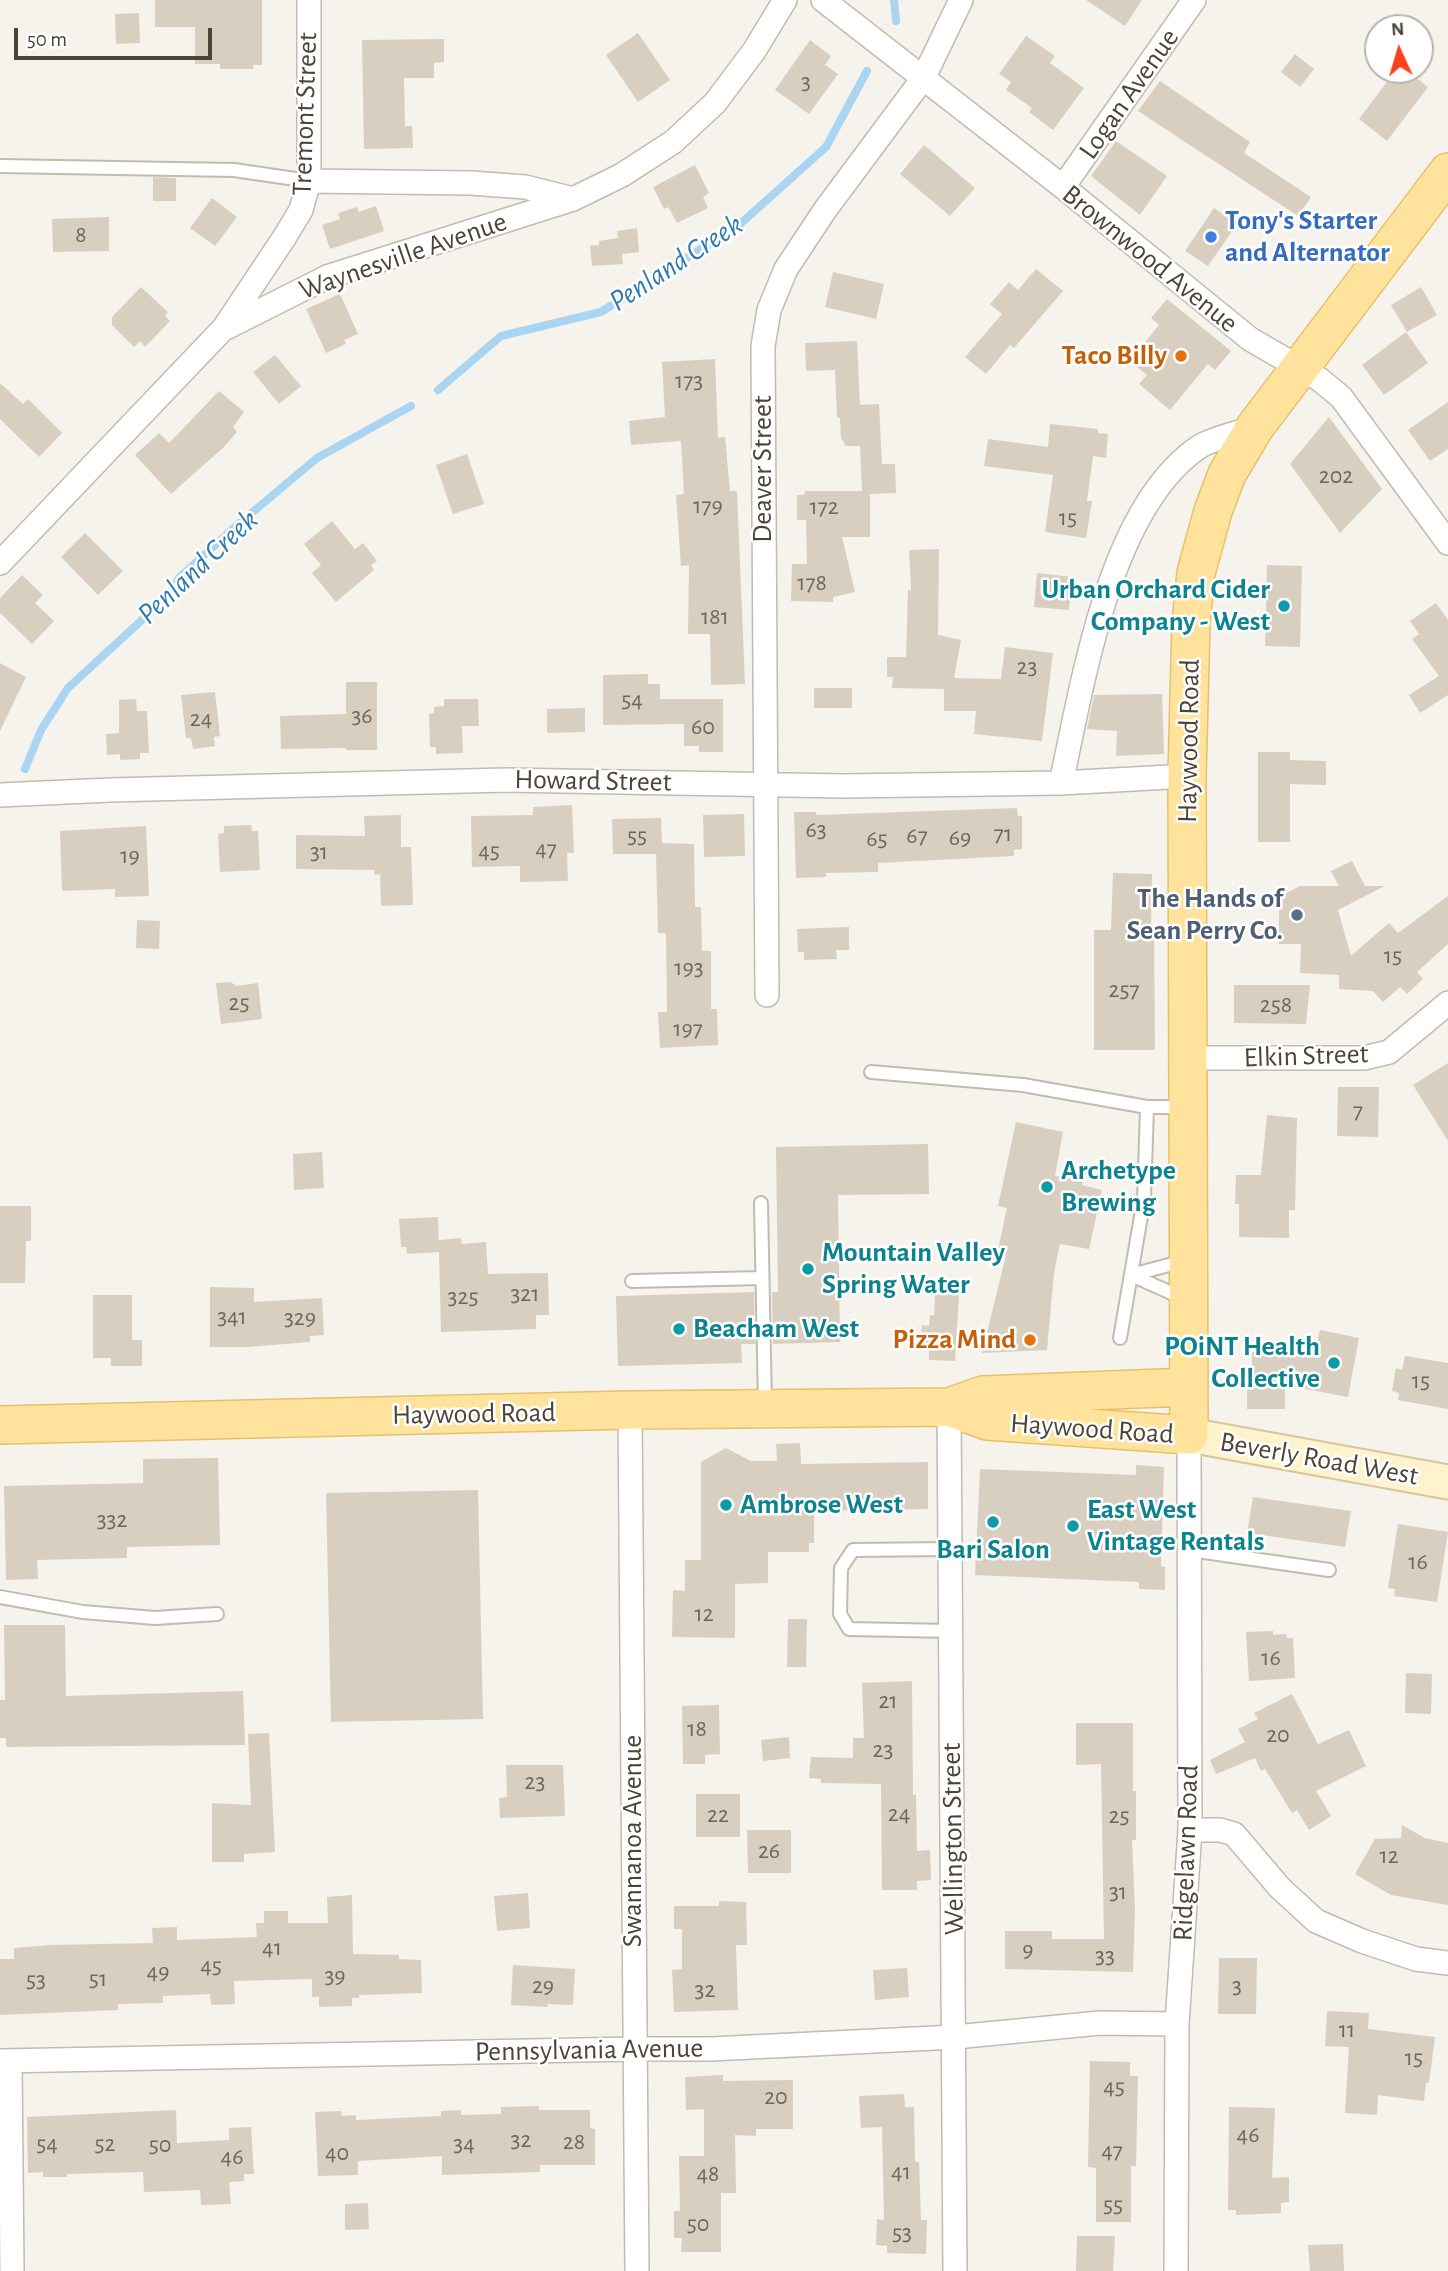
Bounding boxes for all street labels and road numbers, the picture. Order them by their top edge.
street label: Logan Avenue [1072,22,1186,166]
street label: Tremont Street [285,32,325,196]
street label: Brownwood Avenue [1055,178,1245,340]
street label: Waynesville Avenue [295,205,511,307]
street label: Deaver Street [746,395,780,543]
street label: Haywood Road [1171,659,1207,823]
street label: Howard Street [514,763,672,799]
street label: Elkin Street [1243,1037,1369,1075]
street label: Haywood Road [392,1396,556,1432]
street label: Haywood Road [1009,1407,1175,1451]
street label: Beverly Road West [1217,1425,1421,1493]
street label: Swannanoa Avenue [616,1735,650,1947]
street label: Wellington Street [935,1743,971,1935]
street label: Ridgelawn Road [1166,1764,1206,1942]
street label: Pennsylvania Avenue [474,2031,704,2069]

